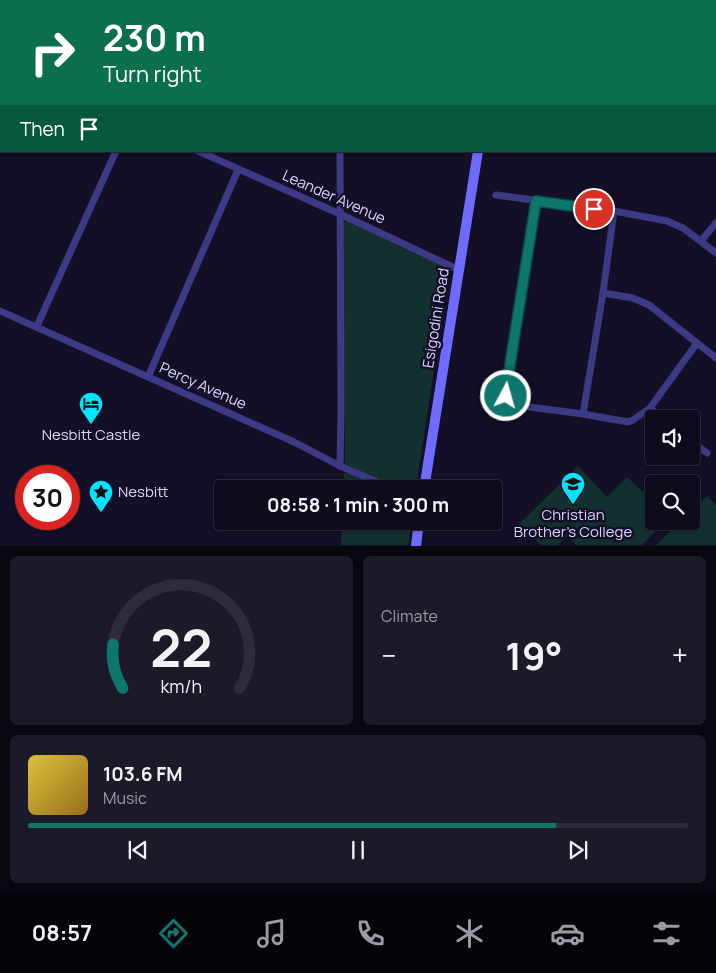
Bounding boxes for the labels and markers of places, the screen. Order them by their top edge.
pin [573,188,615,230]
hotel icon: Nesbitt Castle [78,391,104,425]
place label: Nesbitt Castle [42,424,141,445]
school or university icon: Christian Brother's College [560,471,586,505]
place icon: Nesbitt [88,479,114,513]
place label: Nesbitt [118,481,168,502]
place label: Christian Brother's College [514,504,632,542]

